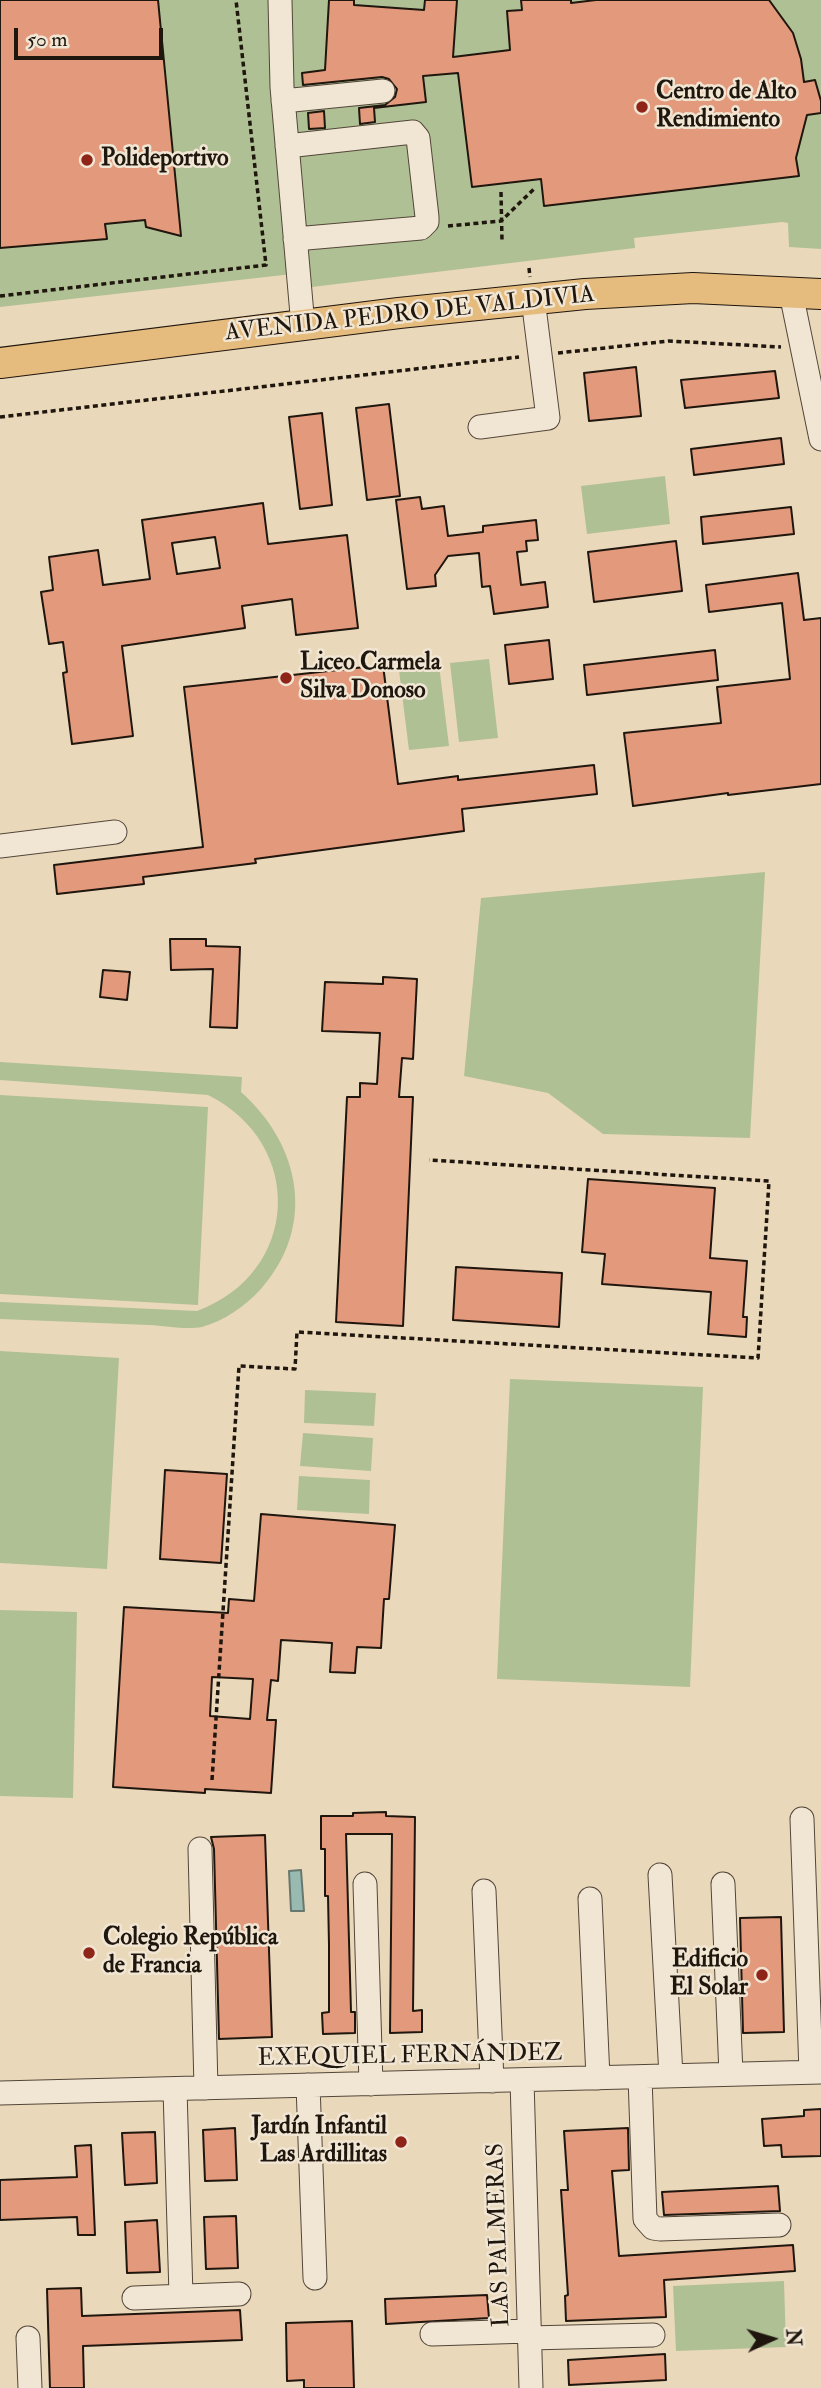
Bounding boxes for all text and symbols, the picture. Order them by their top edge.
scale bar [18,14,166,58]
text: 50 m [27,26,68,53]
place label: Centro de Alto Rendimiento [656,79,796,135]
marker: Centro de Alto Rendimiento [634,99,650,115]
place label: Polideportivo [101,146,228,174]
marker: Polideportivo [79,152,95,168]
street label: AVENIDA PEDRO DE VALDIVIA [224,281,596,349]
place label: Liceo Carmela Silva Donoso [300,650,441,706]
marker: Liceo Carmela Silva Donoso [278,670,294,686]
place label: Colegio República de Francia [103,1925,278,1981]
marker: Colegio República de Francia [81,1945,97,1961]
place label: Edificio El Solar [670,1947,748,2003]
marker: Edificio El Solar [754,1967,770,1983]
street label: EXEQUIEL FERNÁNDEZ [257,2040,563,2074]
place label: Jardín Infantil Las Ardillitas [251,2114,387,2170]
marker: Jardín Infantil Las Ardillitas [393,2134,409,2150]
street label: LAS PALMERAS [482,2143,518,2327]
north arrow [737,2304,807,2374]
text: N [780,2328,806,2347]

